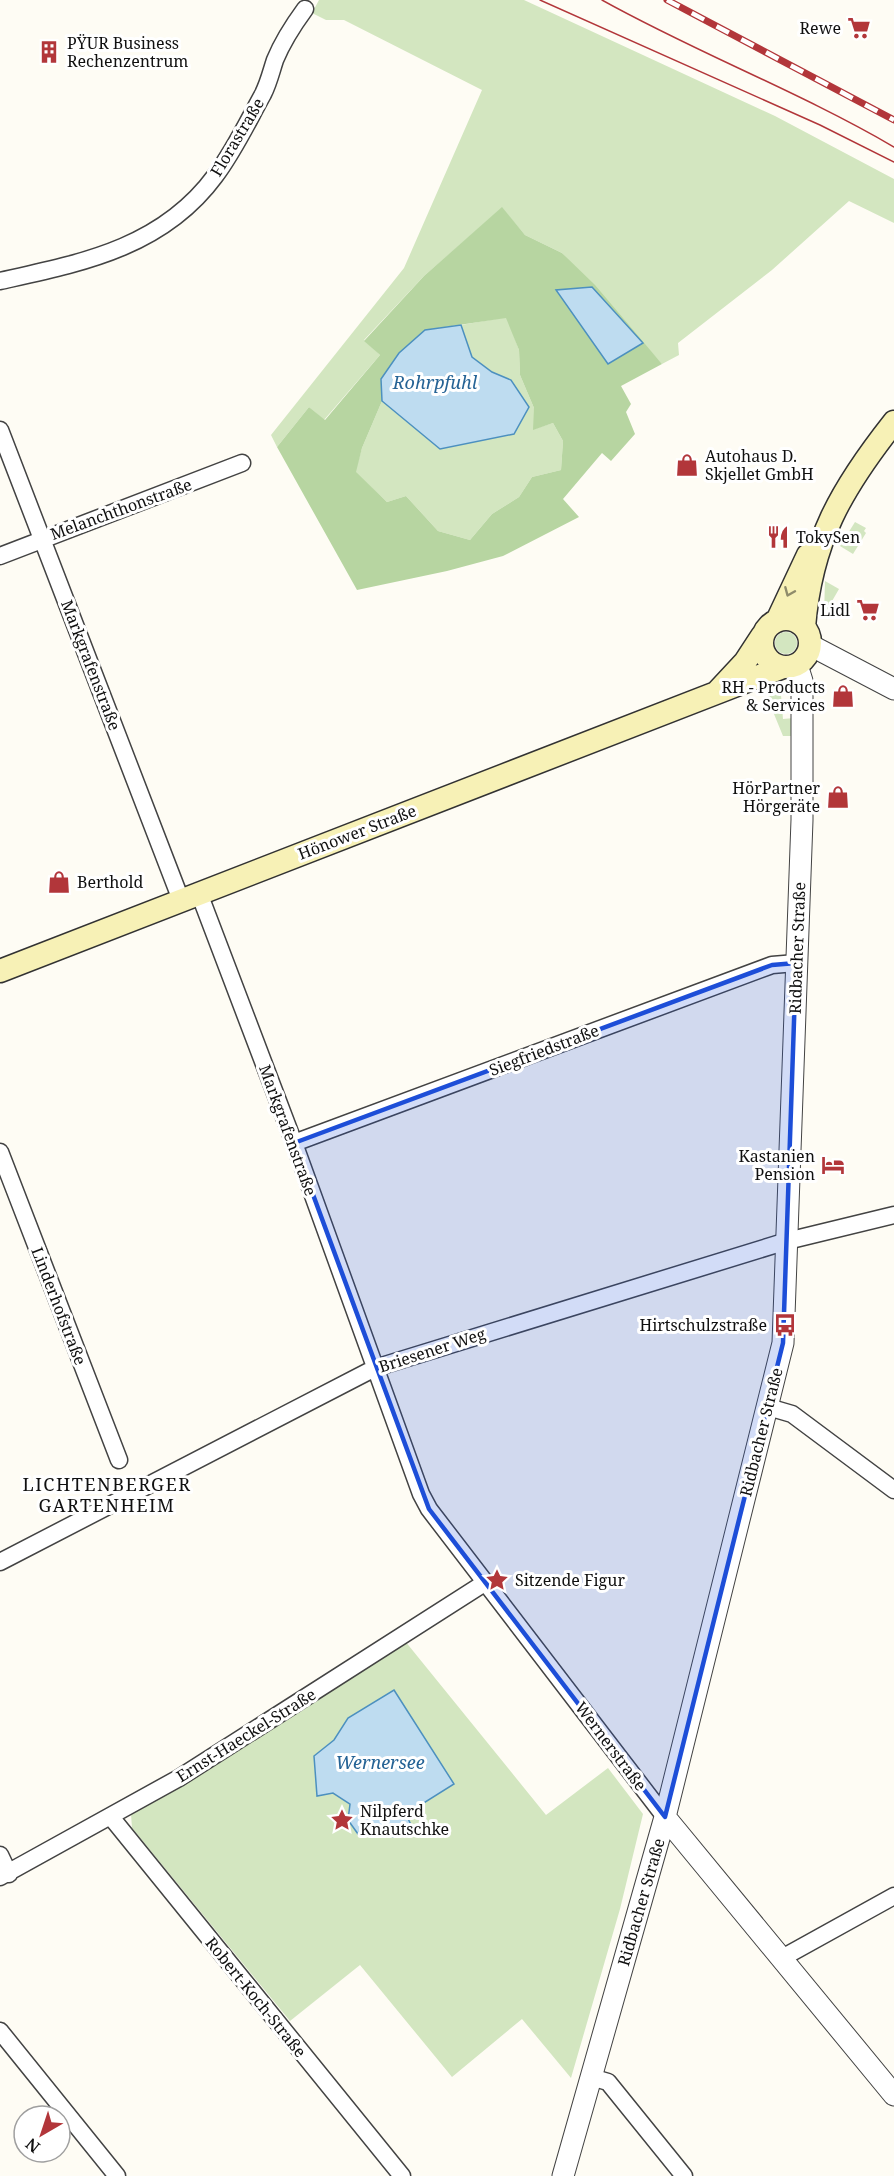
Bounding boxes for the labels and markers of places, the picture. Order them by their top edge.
supermarket icon: Rewe [846,15,872,41]
place label: Rewe [800,17,841,39]
place label: PŸUR Business Rechenzentrum [67,32,188,72]
building icon: PŸUR Business Rechenzentrum [36,39,62,65]
place label: Autohaus D. Skjellet GmbH [705,445,814,485]
shop icon: Autohaus D. Skjellet GmbH [674,452,700,478]
restaurant icon: TokySen [765,524,791,550]
place label: TokySen [796,526,860,548]
supermarket icon: Lidl [855,597,881,623]
place label: Lidl [820,599,850,621]
place label: RH - Products & Services [721,676,825,716]
shop icon: RH - Products & Services [830,683,856,709]
place label: HörPartner Hörgeräte [732,777,820,817]
shop icon: HörPartner Hörgeräte [825,784,851,810]
shop icon: Berthold [46,869,72,895]
place label: Berthold [77,871,144,893]
place label: Kastanien Pension [739,1145,815,1185]
hotel icon: Kastanien Pension [820,1152,846,1178]
bus stop icon: Hirtschulzstraße [772,1312,798,1338]
place label: Hirtschulzstraße [639,1314,767,1336]
place icon: Sitzende Figur [484,1567,510,1593]
place label: Sitzende Figur [515,1569,625,1591]
place label: Nilpferd Knautschke [360,1800,449,1840]
place icon: Nilpferd Knautschke [329,1807,355,1833]

